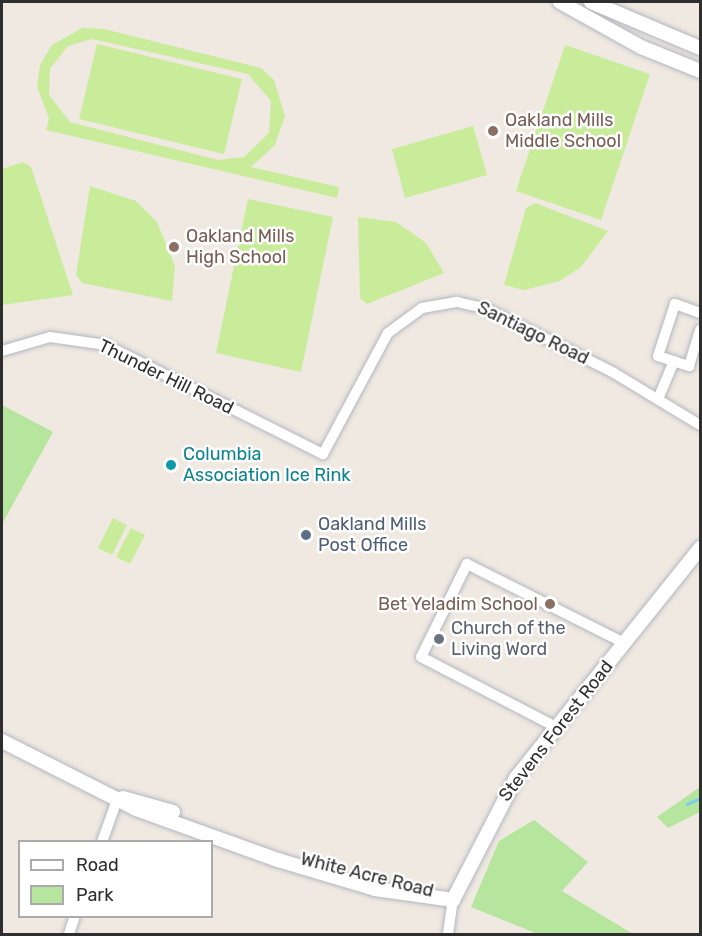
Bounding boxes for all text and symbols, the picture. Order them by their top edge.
place label: Oakland Mills Middle School [505,110,621,152]
marker: Oakland Mills Middle School [486,124,500,138]
place label: Oakland Mills High School [186,226,294,268]
marker: Oakland Mills High School [167,240,181,254]
street label: Santiago Road [474,297,592,369]
street label: Thunder Hill Road [95,335,237,419]
place label: Columbia Association Ice Rink [183,444,351,486]
marker: Columbia Association Ice Rink [164,458,178,472]
place label: Oakland Mills Post Office [318,514,426,556]
marker: Oakland Mills Post Office [299,528,313,542]
place label: Bet Yeladim School [377,593,538,615]
marker: Bet Yeladim School [543,597,557,611]
place label: Church of the Living Word [451,618,566,660]
marker: Church of the Living Word [432,632,446,646]
street label: Stevens Forest Road [494,656,618,806]
legend [18,840,213,918]
street label: White Acre Road [298,848,436,902]
text: Road [76,854,119,876]
text: Park [76,884,113,906]

